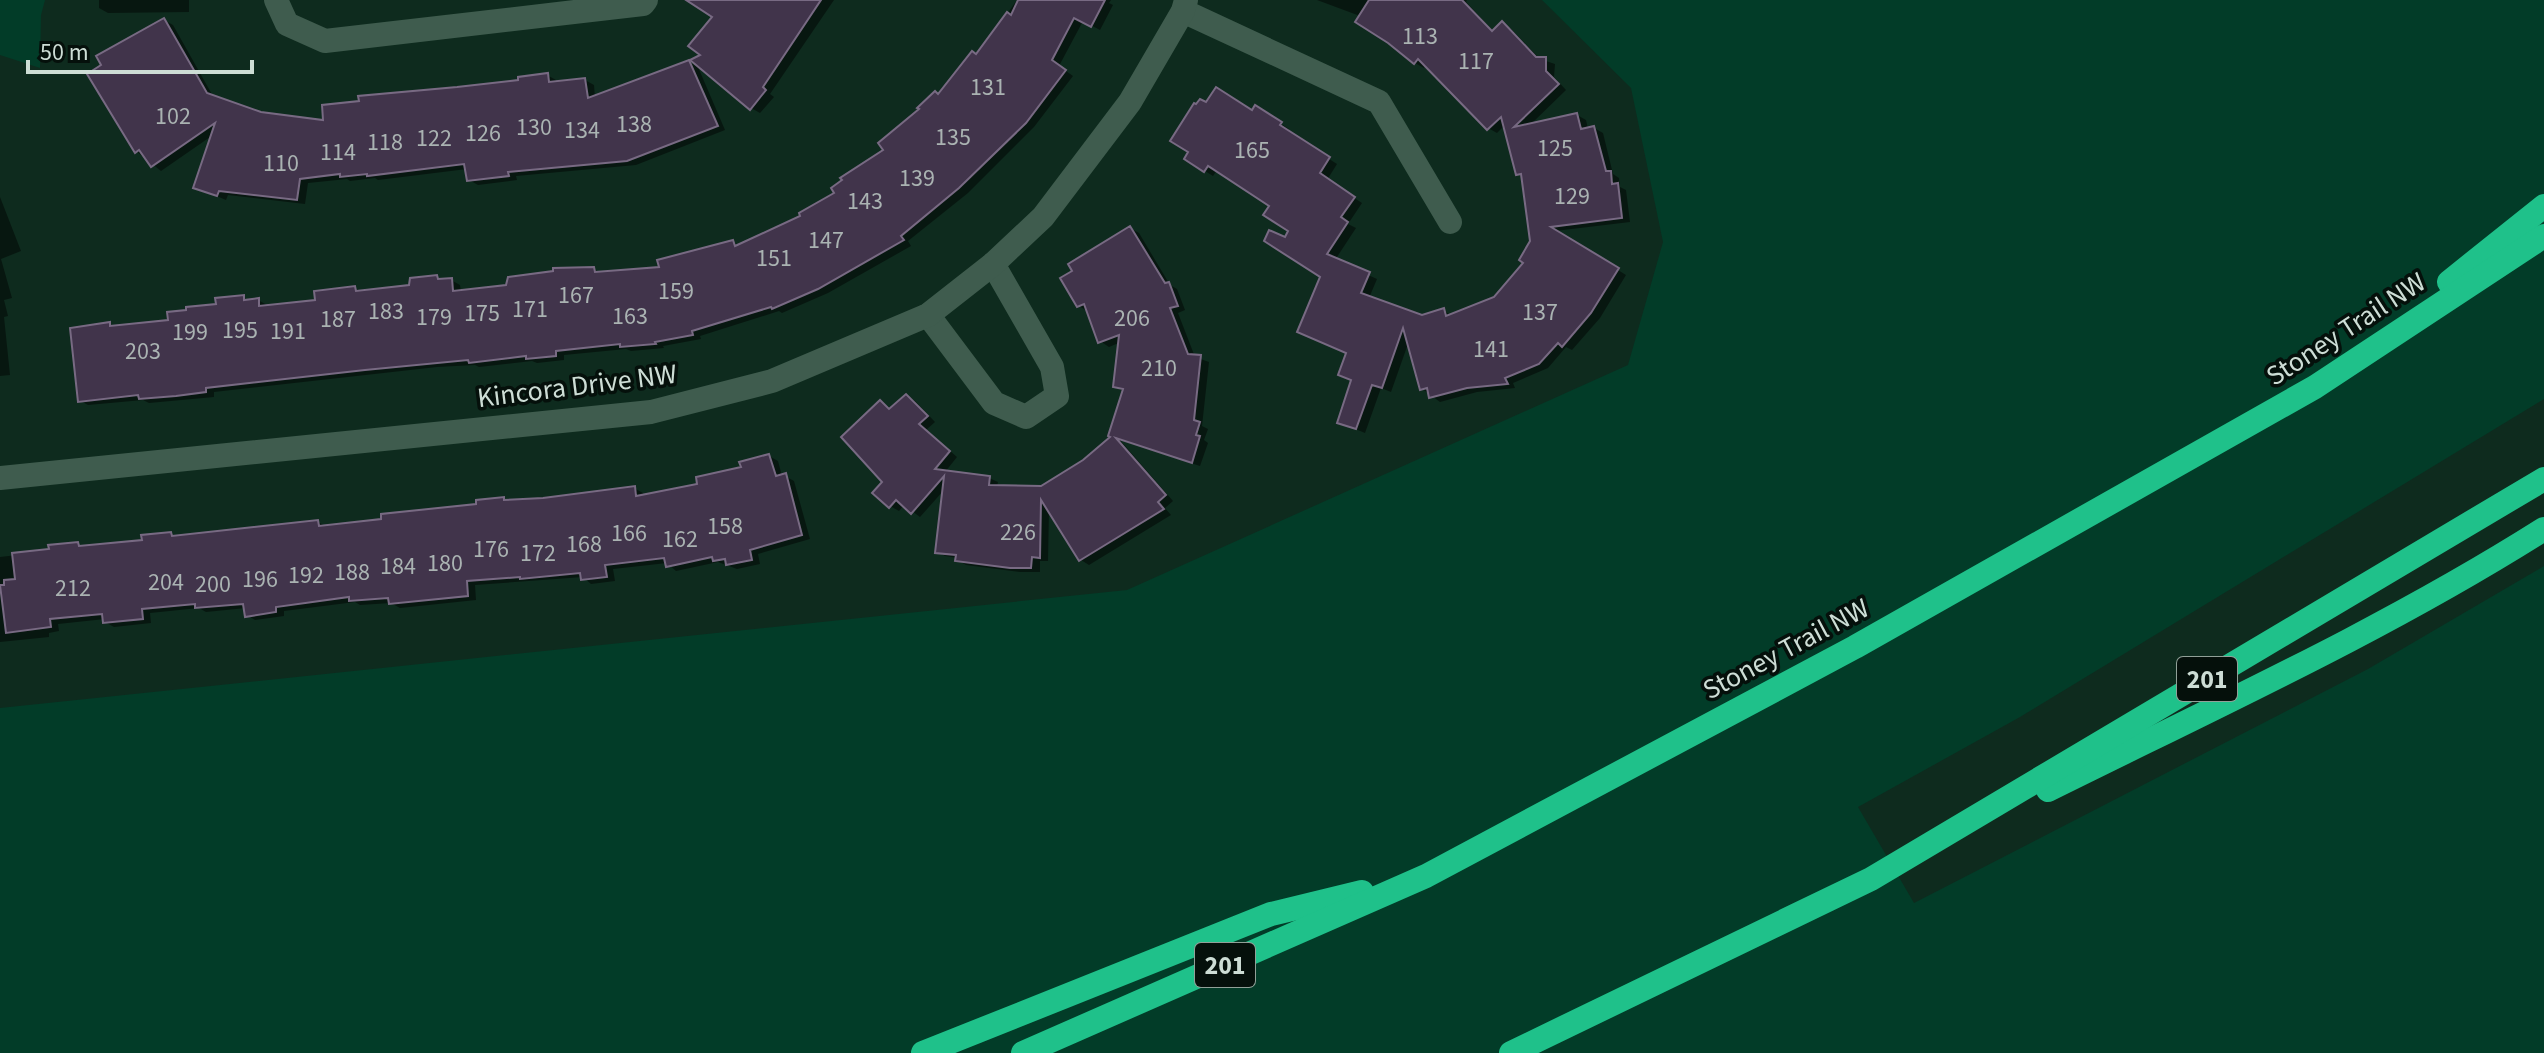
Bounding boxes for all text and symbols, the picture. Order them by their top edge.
house number: 113 [1402,19,1438,54]
scale bar [28,24,252,74]
text: 50 m [40,35,89,70]
house number: 117 [1458,44,1494,79]
house number: 131 [970,70,1006,105]
house number: 102 [155,99,191,134]
house number: 138 [616,107,652,142]
house number: 130 [516,110,552,145]
house number: 134 [564,113,600,148]
house number: 126 [465,116,501,151]
house number: 135 [935,120,971,155]
house number: 122 [416,121,452,156]
house number: 118 [367,125,403,160]
house number: 125 [1537,131,1573,166]
house number: 165 [1234,133,1270,168]
house number: 114 [320,135,356,170]
house number: 110 [263,146,299,181]
house number: 139 [899,161,935,196]
house number: 129 [1554,179,1590,214]
house number: 143 [847,184,883,219]
house number: 147 [808,223,844,258]
house number: 151 [756,241,792,276]
street label: Stoney Trail NW [2258,262,2434,396]
house number: 159 [658,274,694,309]
house number: 167 [558,278,594,313]
house number: 171 [512,292,548,327]
house number: 183 [368,294,404,329]
house number: 137 [1522,295,1558,330]
house number: 175 [464,296,500,331]
house number: 163 [612,299,648,334]
house number: 179 [416,300,452,335]
house number: 206 [1114,301,1150,336]
house number: 187 [320,302,356,337]
house number: 195 [222,313,258,348]
house number: 191 [270,314,306,349]
house number: 199 [172,315,208,350]
house number: 141 [1473,332,1509,367]
house number: 203 [125,334,161,369]
house number: 210 [1141,351,1177,386]
street label: Kincora Drive NW [475,354,679,418]
house number: 158 [707,509,743,544]
house number: 226 [1000,515,1036,550]
house number: 166 [611,516,647,551]
house number: 162 [662,522,698,557]
house number: 168 [566,527,602,562]
house number: 176 [473,532,509,567]
house number: 172 [520,536,556,571]
house number: 180 [427,546,463,581]
house number: 184 [380,549,416,584]
house number: 188 [334,555,370,590]
house number: 192 [288,558,324,593]
house number: 196 [242,562,278,597]
house number: 204 [148,565,184,600]
house number: 200 [195,567,231,602]
house number: 212 [55,571,91,606]
street label: Stoney Trail NW [1696,588,1876,710]
road number: 201 [2177,657,2237,701]
road number: 201 [1195,943,1255,987]

